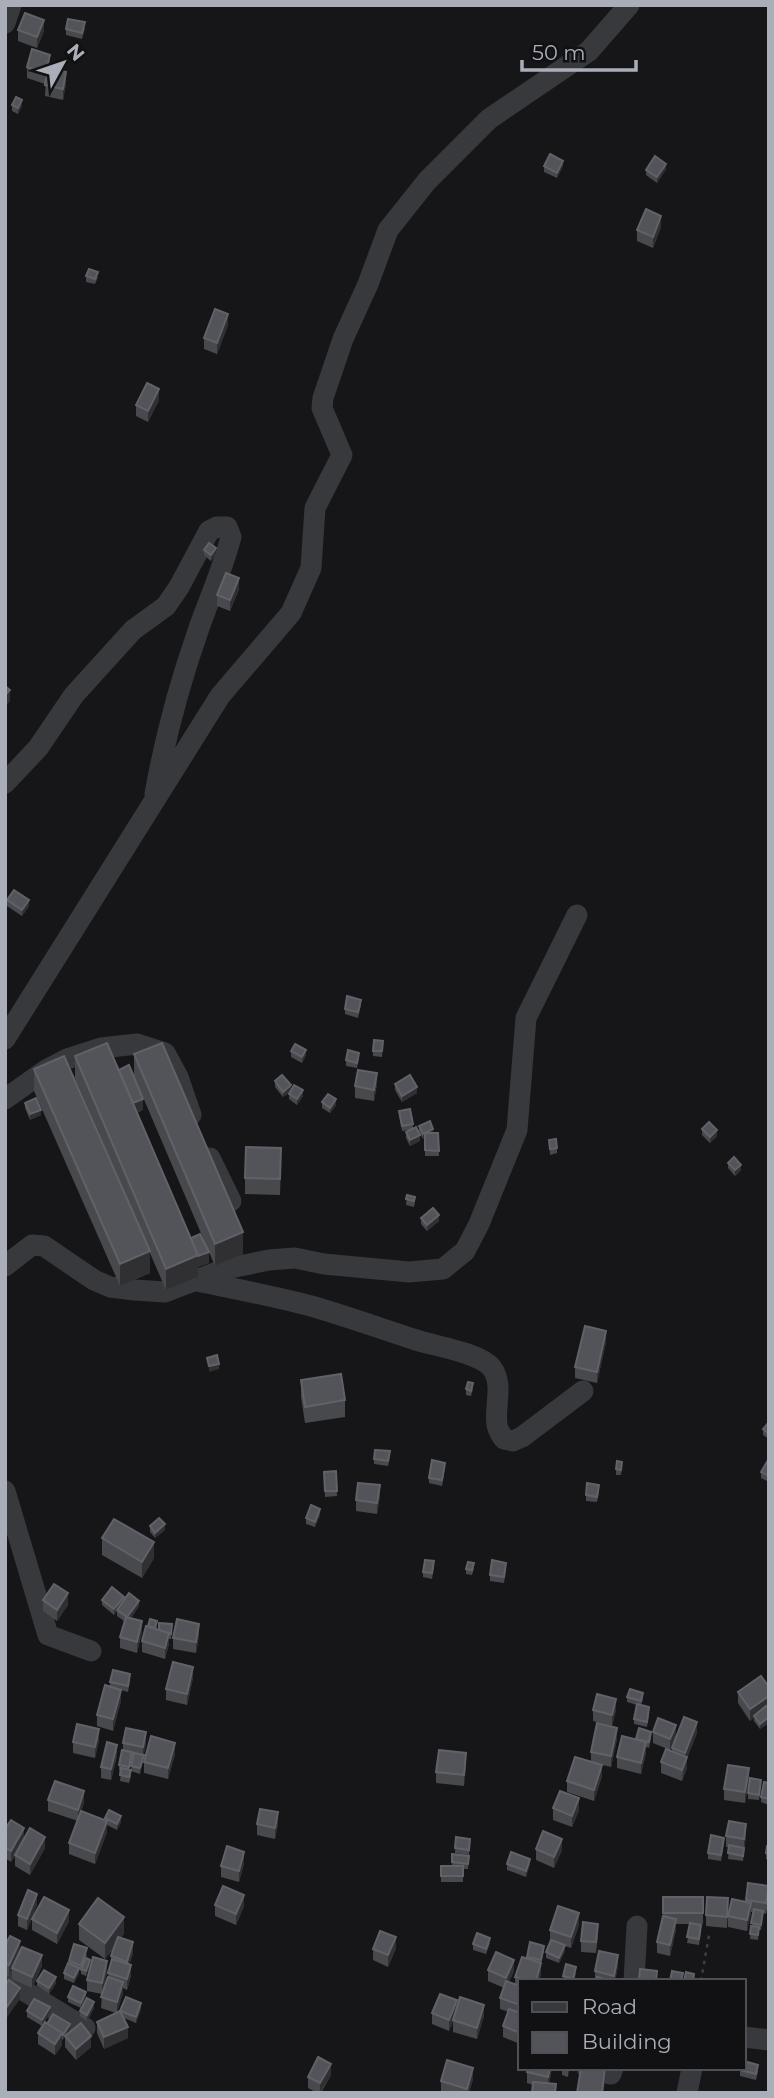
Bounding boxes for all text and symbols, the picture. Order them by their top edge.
north arrow [28,28,98,98]
scale bar [522,28,636,72]
text: N [62,39,89,66]
text: 50 m [532,40,586,65]
legend [518,1979,746,2070]
text: Road [582,1994,637,2019]
text: Building [582,2029,672,2054]

